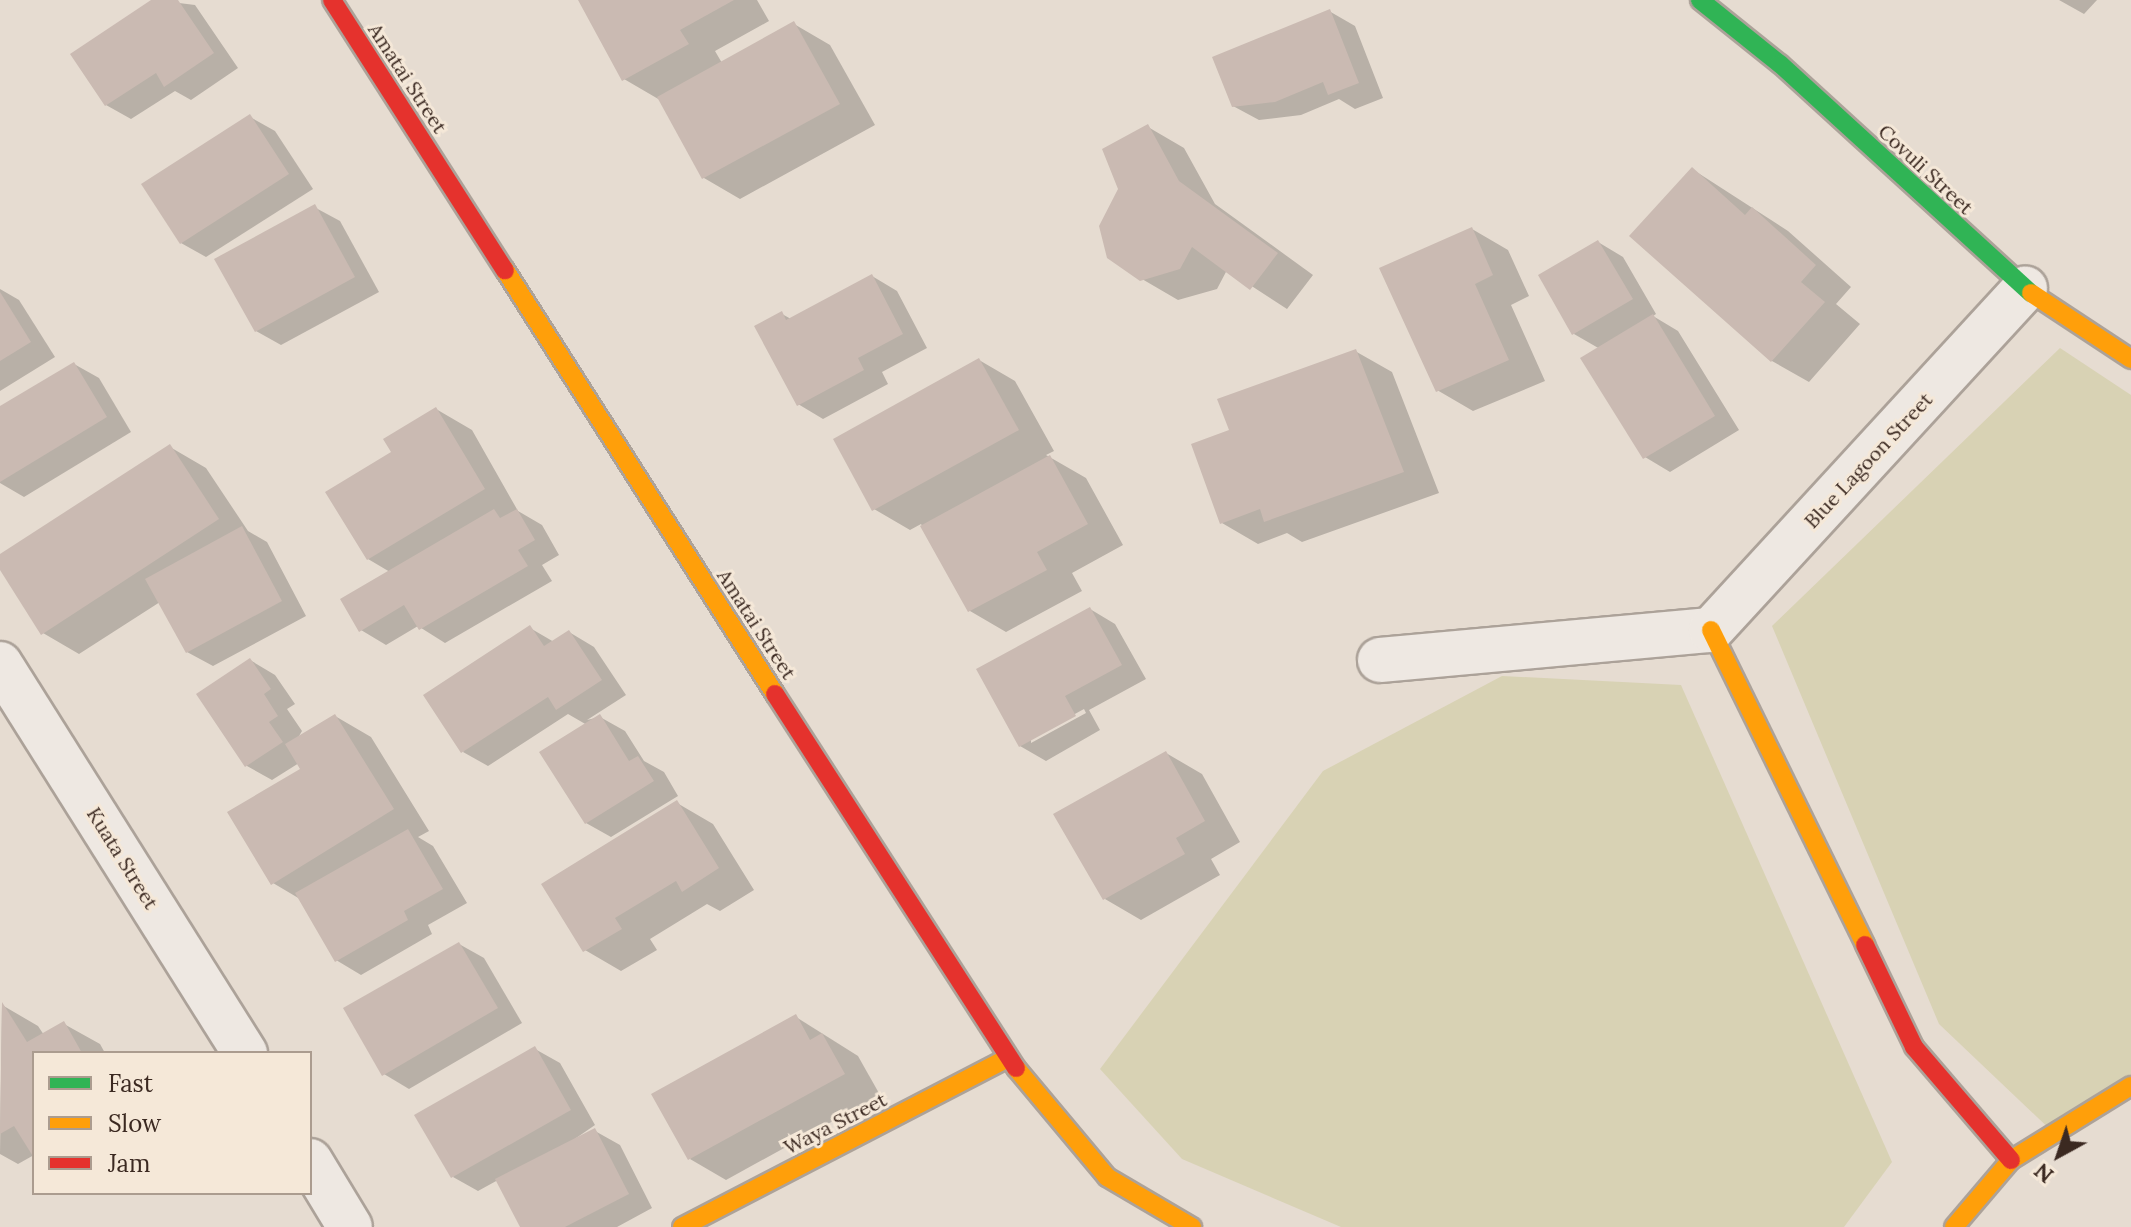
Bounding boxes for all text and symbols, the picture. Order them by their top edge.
street label: Amatai Street [364,19,452,137]
street label: Covuli Street [1874,119,1978,219]
street label: Blue Lagoon Street [1799,387,1937,533]
street label: Amatai Street [713,565,801,683]
street label: Kuata Street [82,803,164,913]
legend [32,1051,312,1195]
text: Fast [108,1068,153,1099]
street label: Waya Street [780,1087,890,1159]
text: Slow [108,1108,161,1139]
north arrow [2019,1115,2099,1195]
text: Jam [108,1148,150,1179]
text: N [2028,1157,2059,1190]

